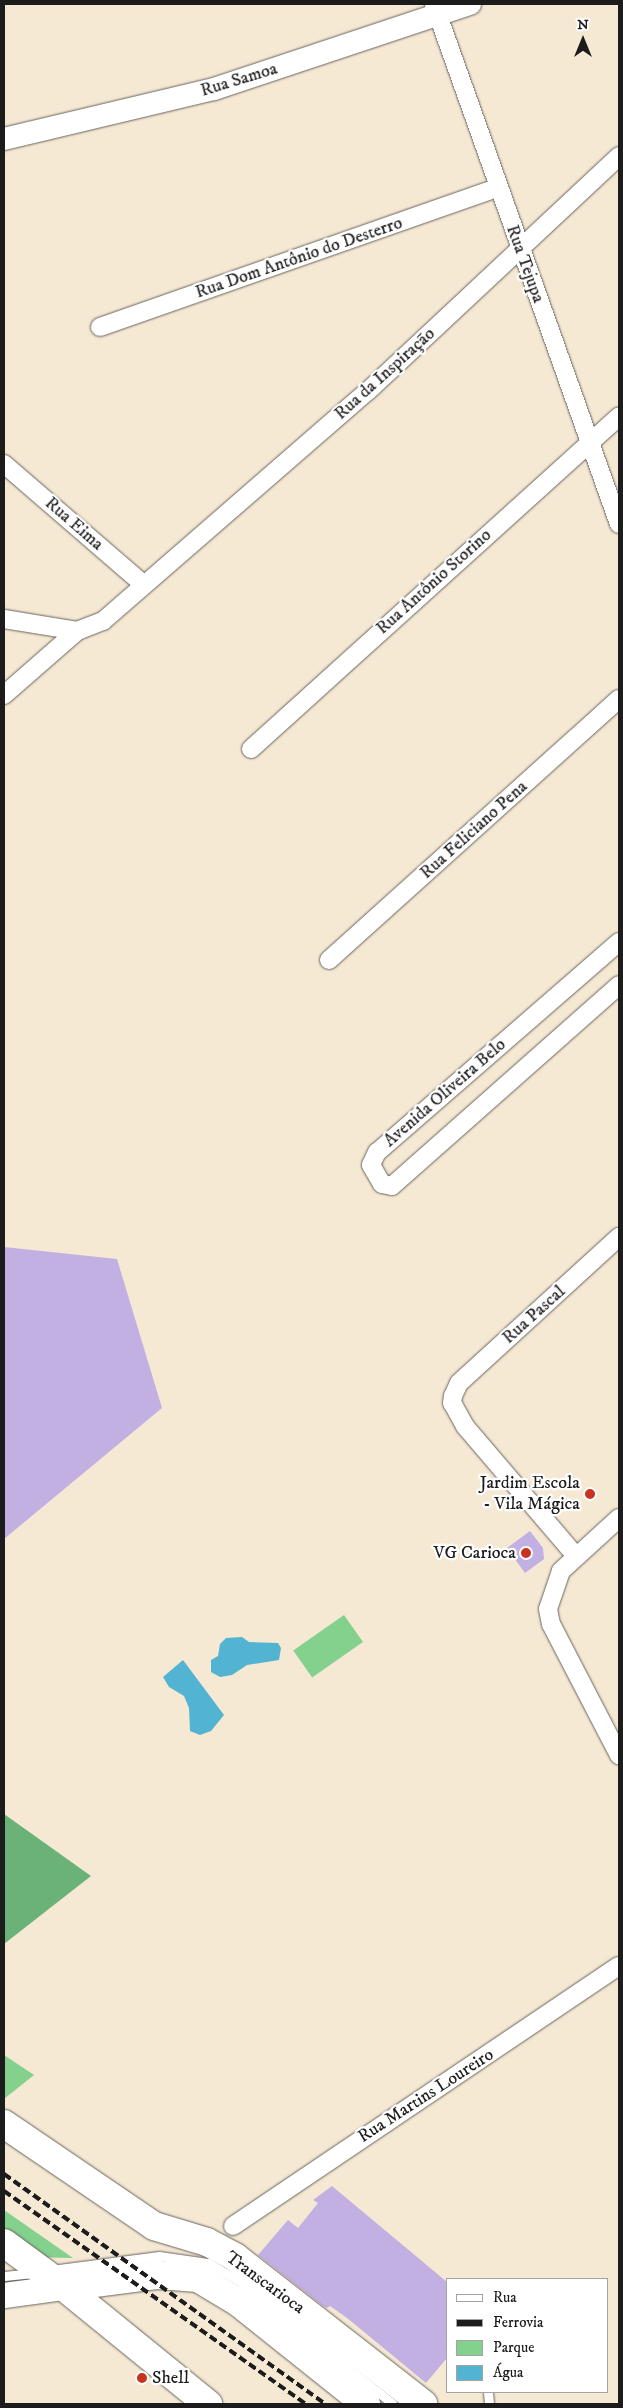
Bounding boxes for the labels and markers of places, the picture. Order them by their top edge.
place label: Jardim Escola - Vila Mágica [480,1473,580,1516]
marker: Jardim Escola - Vila Mágica [584,1488,596,1500]
place label: VG Carioca [433,1542,516,1564]
marker: VG Carioca [520,1547,532,1559]
place label: Shell [152,2367,189,2389]
marker: Shell [136,2372,148,2384]

